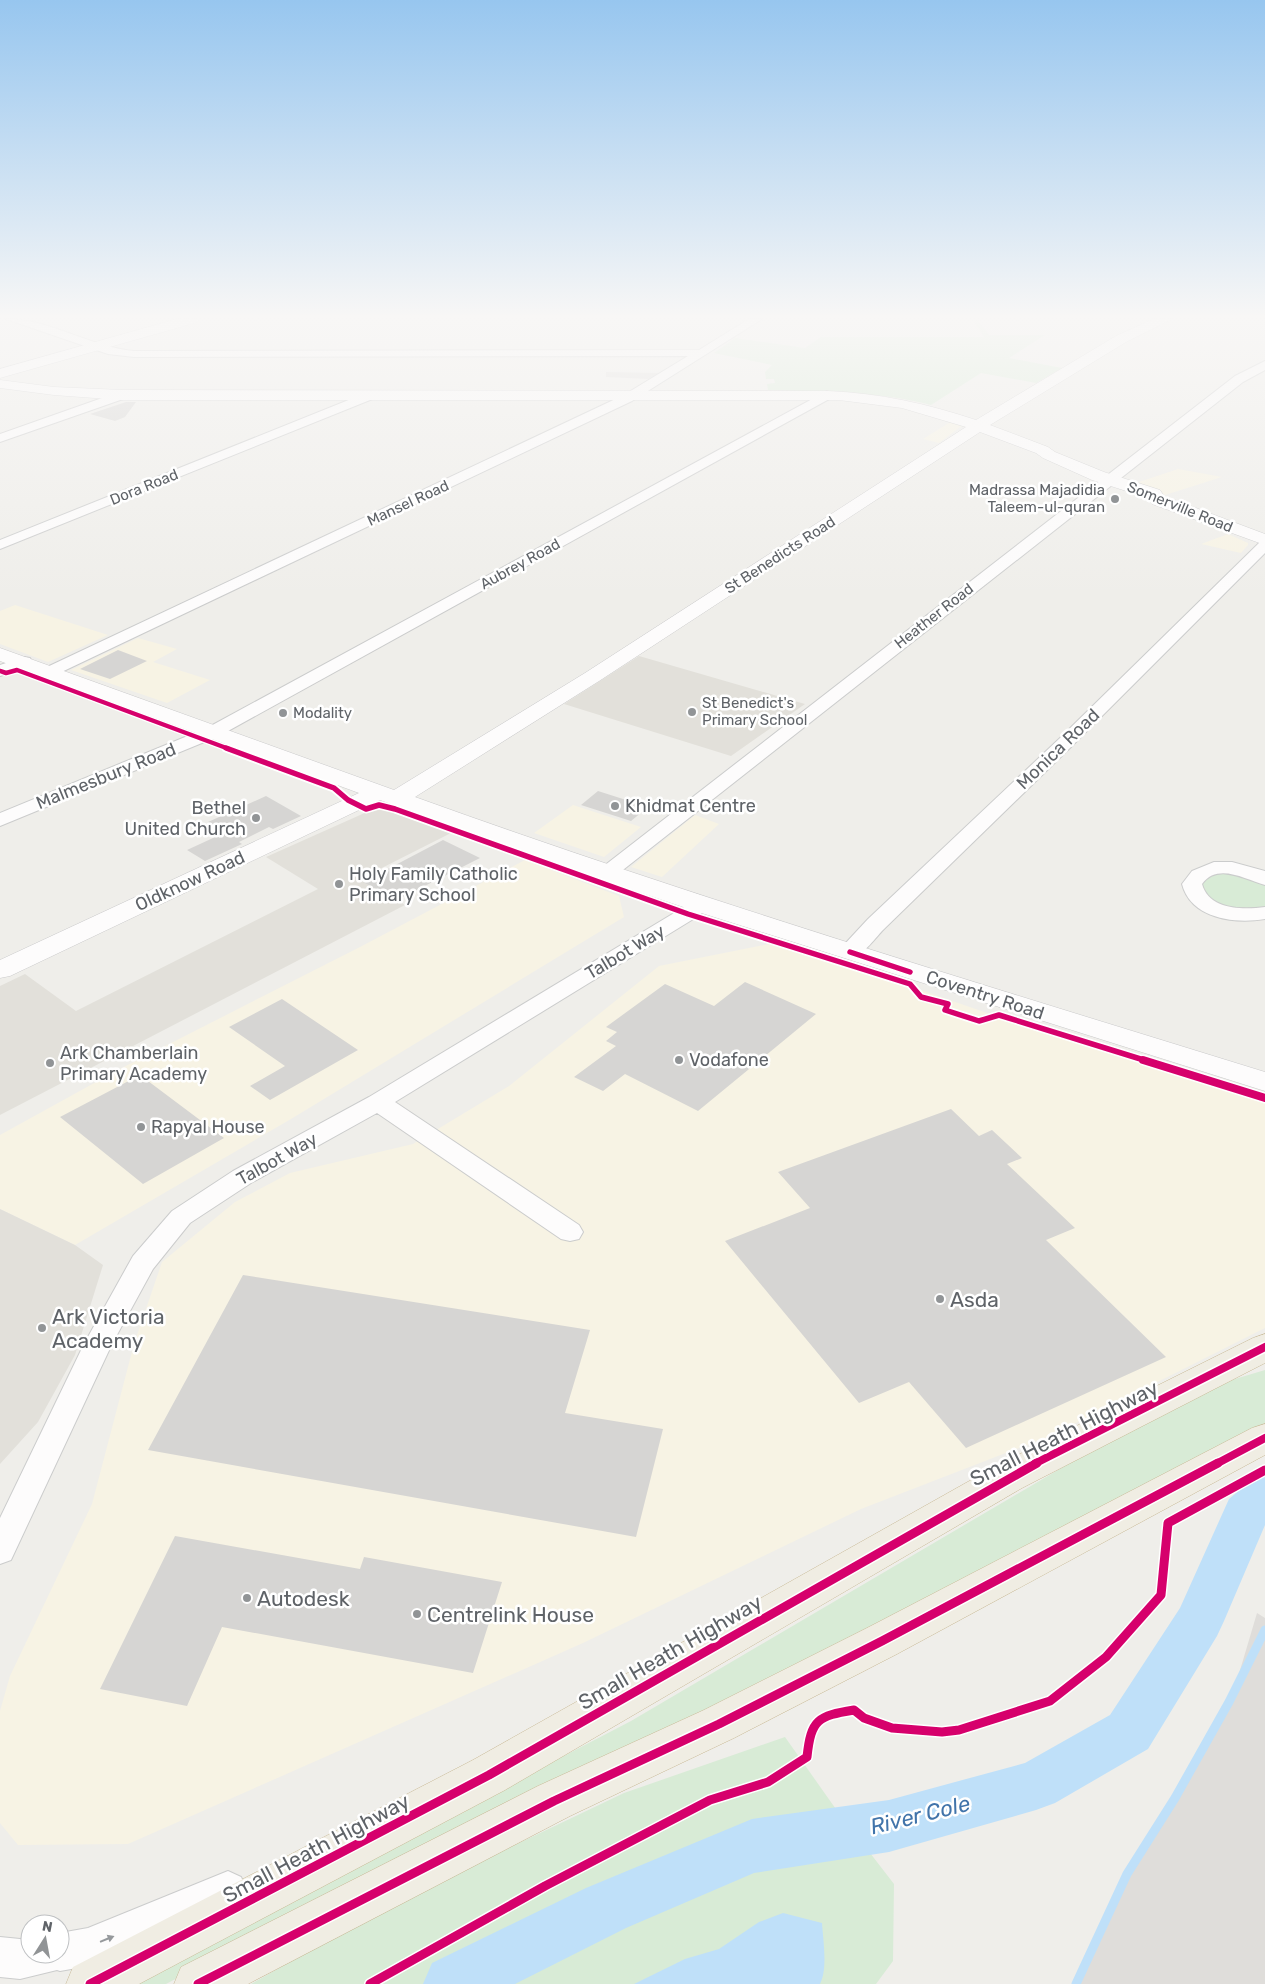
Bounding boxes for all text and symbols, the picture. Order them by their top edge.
street label: Dora Road [107,465,181,509]
street label: Mansel Road [364,476,452,530]
street label: Somerville Road [1125,478,1235,536]
place label: Madrassa Majadidia Taleem-ul-quran [969,481,1105,516]
marker: Madrassa Majadidia Taleem-ul-quran [1109,493,1121,505]
street label: St Benedicts Road [721,512,839,598]
street label: Aubrey Road [477,535,563,593]
street label: Heather Road [891,580,977,652]
place label: St Benedict's Primary School [702,694,807,729]
place label: Modality [293,704,352,722]
street label: Monica Road [1012,704,1104,794]
marker: St Benedict's Primary School [686,706,698,718]
marker: Modality [277,707,289,719]
street label: Malmesbury Road [33,738,179,814]
place label: Khidmat Centre [625,795,756,817]
place label: Bethel United Church [125,797,246,840]
marker: Khidmat Centre [609,800,621,812]
marker: Bethel United Church [250,812,262,824]
street label: Oldknow Road [132,846,248,916]
place label: Holy Family Catholic Primary School [349,863,518,906]
marker: Holy Family Catholic Primary School [333,878,345,890]
street label: Talbot Way [581,920,669,984]
street label: Coventry Road [923,966,1047,1024]
place label: Ark Chamberlain Primary Academy [60,1042,207,1085]
place label: Vodafone [689,1049,769,1071]
marker: Vodafone [673,1054,685,1066]
marker: Ark Chamberlain Primary Academy [44,1057,56,1069]
place label: Rapyal House [151,1116,265,1138]
marker: Rapyal House [135,1121,147,1133]
street label: Talbot Way [233,1128,321,1190]
place label: Asda [950,1287,999,1312]
marker: Asda [934,1293,946,1305]
place label: Ark Victoria Academy [52,1304,165,1353]
marker: Ark Victoria Academy [36,1322,48,1334]
street label: Small Heath Highway [966,1375,1163,1491]
place label: Autodesk [257,1586,350,1611]
street label: Small Heath Highway [574,1589,767,1715]
marker: Autodesk [241,1592,253,1604]
place label: Centrelink House [427,1602,594,1627]
marker: Centrelink House [411,1608,423,1620]
street label: Small Heath Highway [218,1788,414,1908]
water label: River Cole [867,1790,973,1840]
north arrow [20,1914,70,1964]
text: N [41,1917,54,1936]
one-way arrow [100,1935,115,1943]

